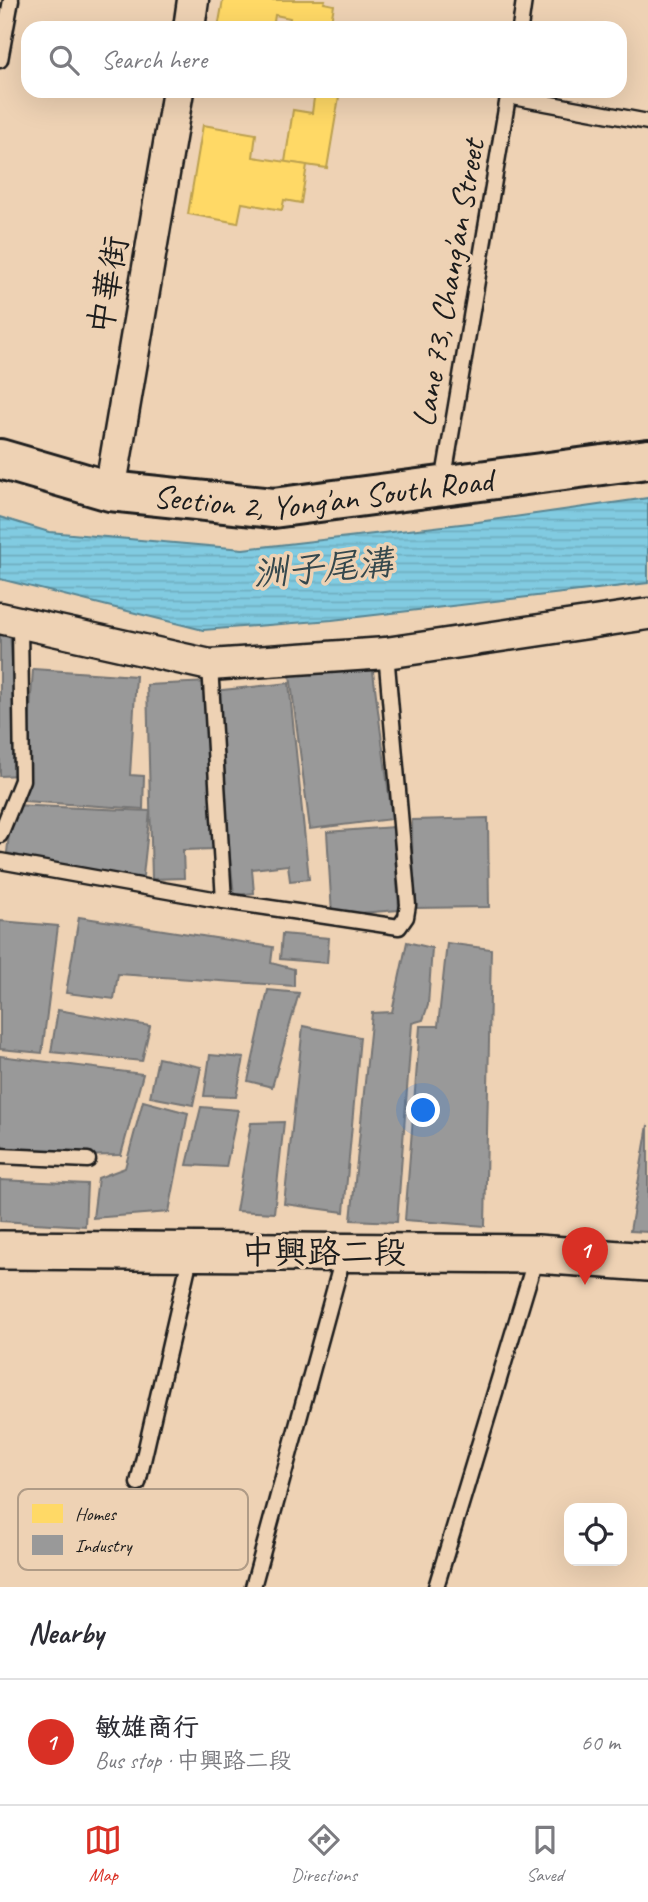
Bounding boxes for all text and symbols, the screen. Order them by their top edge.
search box [21,21,627,98]
icon: search [45,41,83,79]
text: Search here [101,43,207,76]
street label: Lane 73, Chang'an Street [402,133,494,430]
street label: 中華街 [79,233,137,337]
street label: Section 2, Yong'an South Road [151,458,500,529]
water label: 洲子尾溝 [251,539,398,597]
your location [406,1093,440,1127]
pin: 1 [562,1227,608,1285]
street label: 中興路二段 [242,1231,407,1273]
legend [18,1489,248,1570]
text: Homes [75,1502,117,1526]
map controls [564,1503,627,1566]
button: locate [564,1503,627,1566]
text: Industry [75,1534,133,1558]
text: Nearby [28,1614,104,1652]
text: 敏雄商行 [95,1711,199,1744]
text: 1 [46,1728,56,1757]
text: 60 m [581,1728,620,1757]
text: Bus stop · 中興路二段 [95,1746,292,1775]
tab: Map [84,1821,122,1887]
tab: Directions [291,1821,357,1887]
tab: Saved [526,1821,564,1887]

